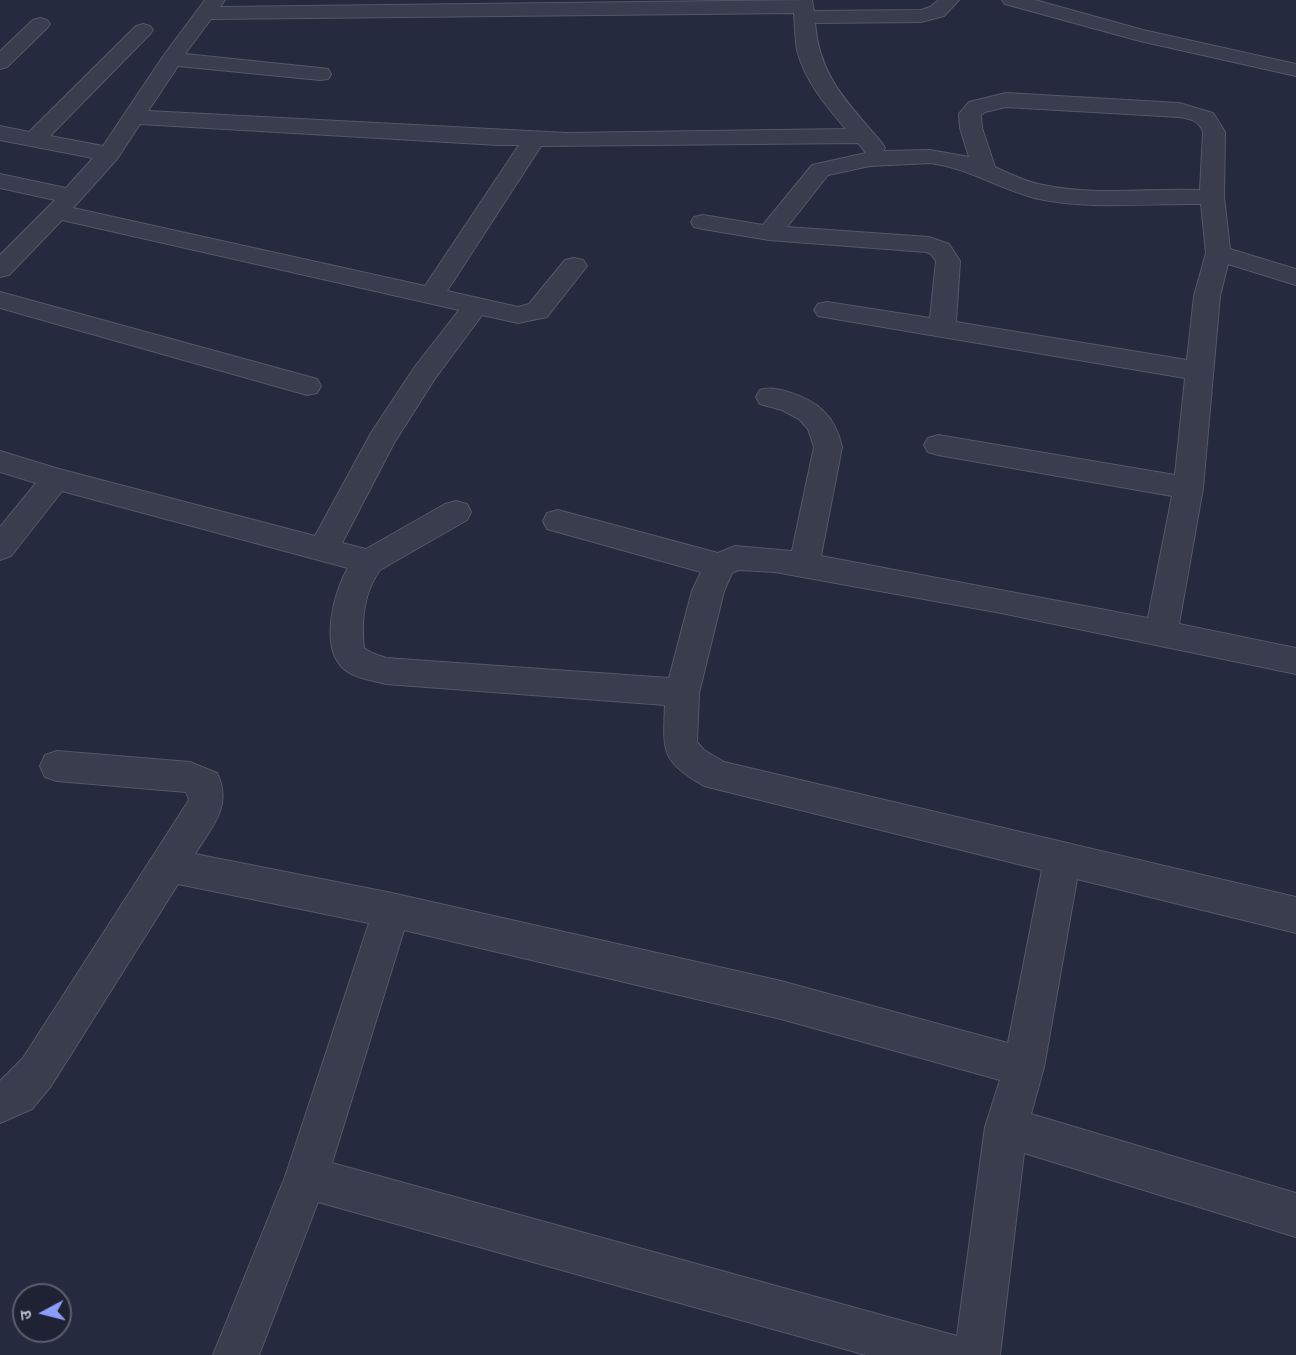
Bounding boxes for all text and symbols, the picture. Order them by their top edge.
north arrow [12,1283,72,1343]
text: उ [16,1309,36,1321]

